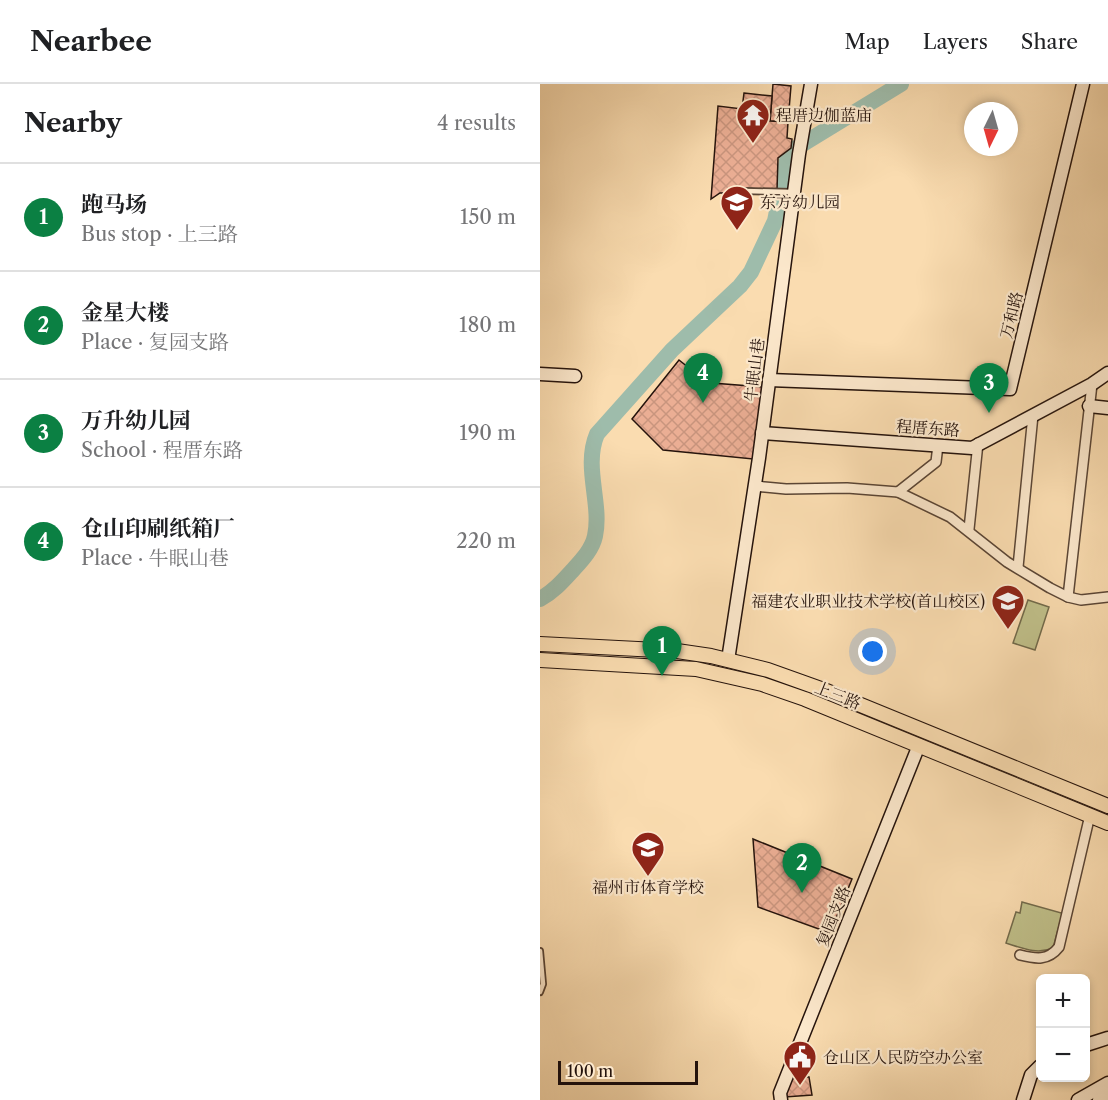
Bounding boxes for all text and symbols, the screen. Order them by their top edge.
text: Nearbee [30,24,152,58]
text: Map [845,29,890,54]
text: Layers [923,29,988,54]
text: Share [1021,29,1078,54]
temple icon: 程厝边伽蓝庙 [735,97,771,144]
north arrow [964,102,1018,156]
place label: 程厝边伽蓝庙 [776,105,872,125]
text: Nearby [24,107,122,139]
text: 4 results [437,111,516,135]
school or university icon: 东方幼儿园 [719,184,755,231]
text: 跑马场 [81,191,147,218]
place label: 东方幼儿园 [760,192,840,212]
text: 1 [39,205,48,229]
text: 150 m [460,205,516,229]
text: Bus stop · 上三路 [81,222,238,246]
street label: 万和路 [995,289,1027,341]
text: 金星大楼 [81,299,169,326]
text: 2 [38,313,49,337]
text: 180 m [459,313,516,337]
text: Place · 复园支路 [81,330,229,354]
street label: 牛眠山巷 [740,337,768,403]
pin: 4 [684,354,722,403]
pin: 3 [970,364,1008,413]
text: 万升幼儿园 [81,407,191,434]
street label: 程厝东路 [895,416,961,440]
text: 3 [38,421,49,445]
text: 190 m [459,421,516,445]
text: School · 程厝东路 [81,438,243,462]
text: 仓山印刷纸箱厂 [81,515,235,542]
text: 4 [38,529,49,553]
text: 220 m [456,529,516,553]
text: Place · 牛眠山巷 [81,546,229,570]
school or university icon: 福建农业职业技术学校(首山校区) [990,583,1026,630]
place label: 福建农业职业技术学校(首山校区) [751,591,985,611]
pin: 1 [642,626,682,676]
your location [858,637,887,666]
street label: 上三路 [812,677,864,713]
school or university icon: 福州市体育学校 [630,830,666,877]
pin: 2 [782,844,822,893]
place label: 福州市体育学校 [592,877,704,897]
street label: 复园支路 [812,883,854,949]
map controls [1036,974,1090,1082]
button: + [1036,974,1090,1028]
button: − [1036,1028,1090,1082]
public building icon: 仓山区人民防空办公室 [782,1039,818,1086]
place label: 仓山区人民防空办公室 [823,1047,983,1067]
scale bar [558,1058,698,1086]
text: 100 m [567,1061,613,1081]

